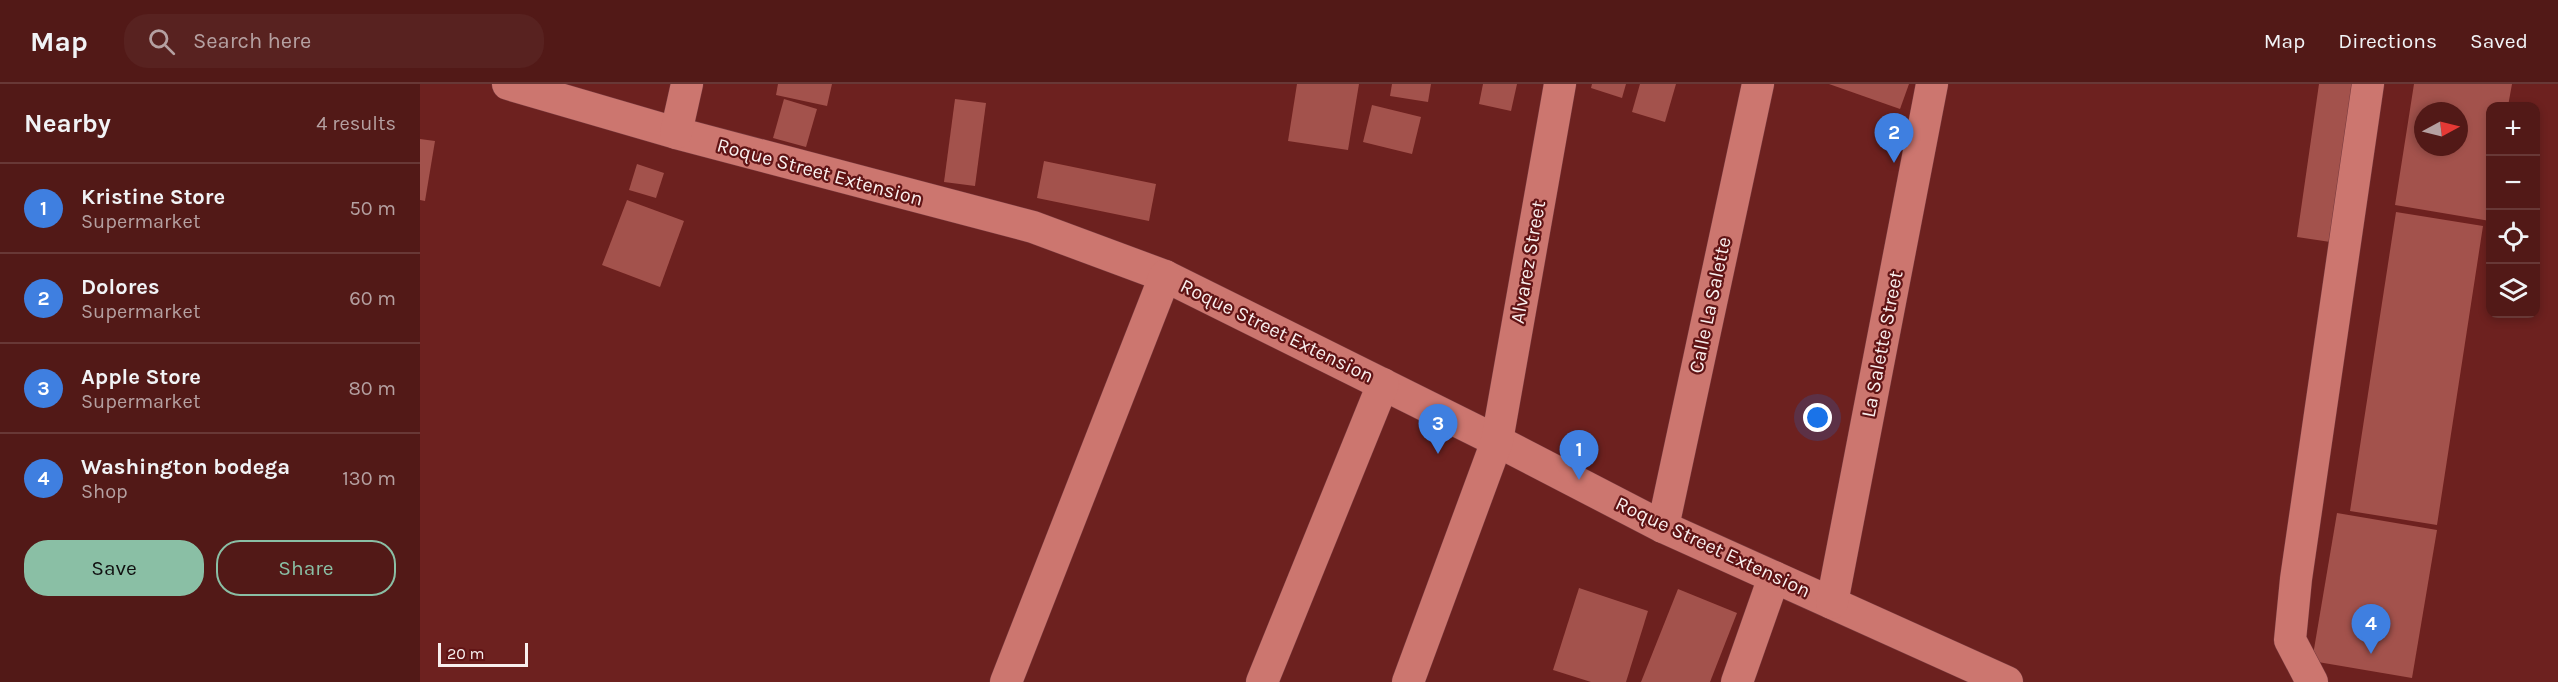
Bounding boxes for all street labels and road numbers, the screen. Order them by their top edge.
street label: Roque Street Extension [714,133,926,211]
street label: Alvarez Street [1506,198,1550,325]
street label: Calle La Salette [1684,235,1736,375]
street label: La Salette Street [1856,268,1908,419]
street label: Roque Street Extension [1176,274,1378,388]
street label: Roque Street Extension [1612,492,1814,602]

